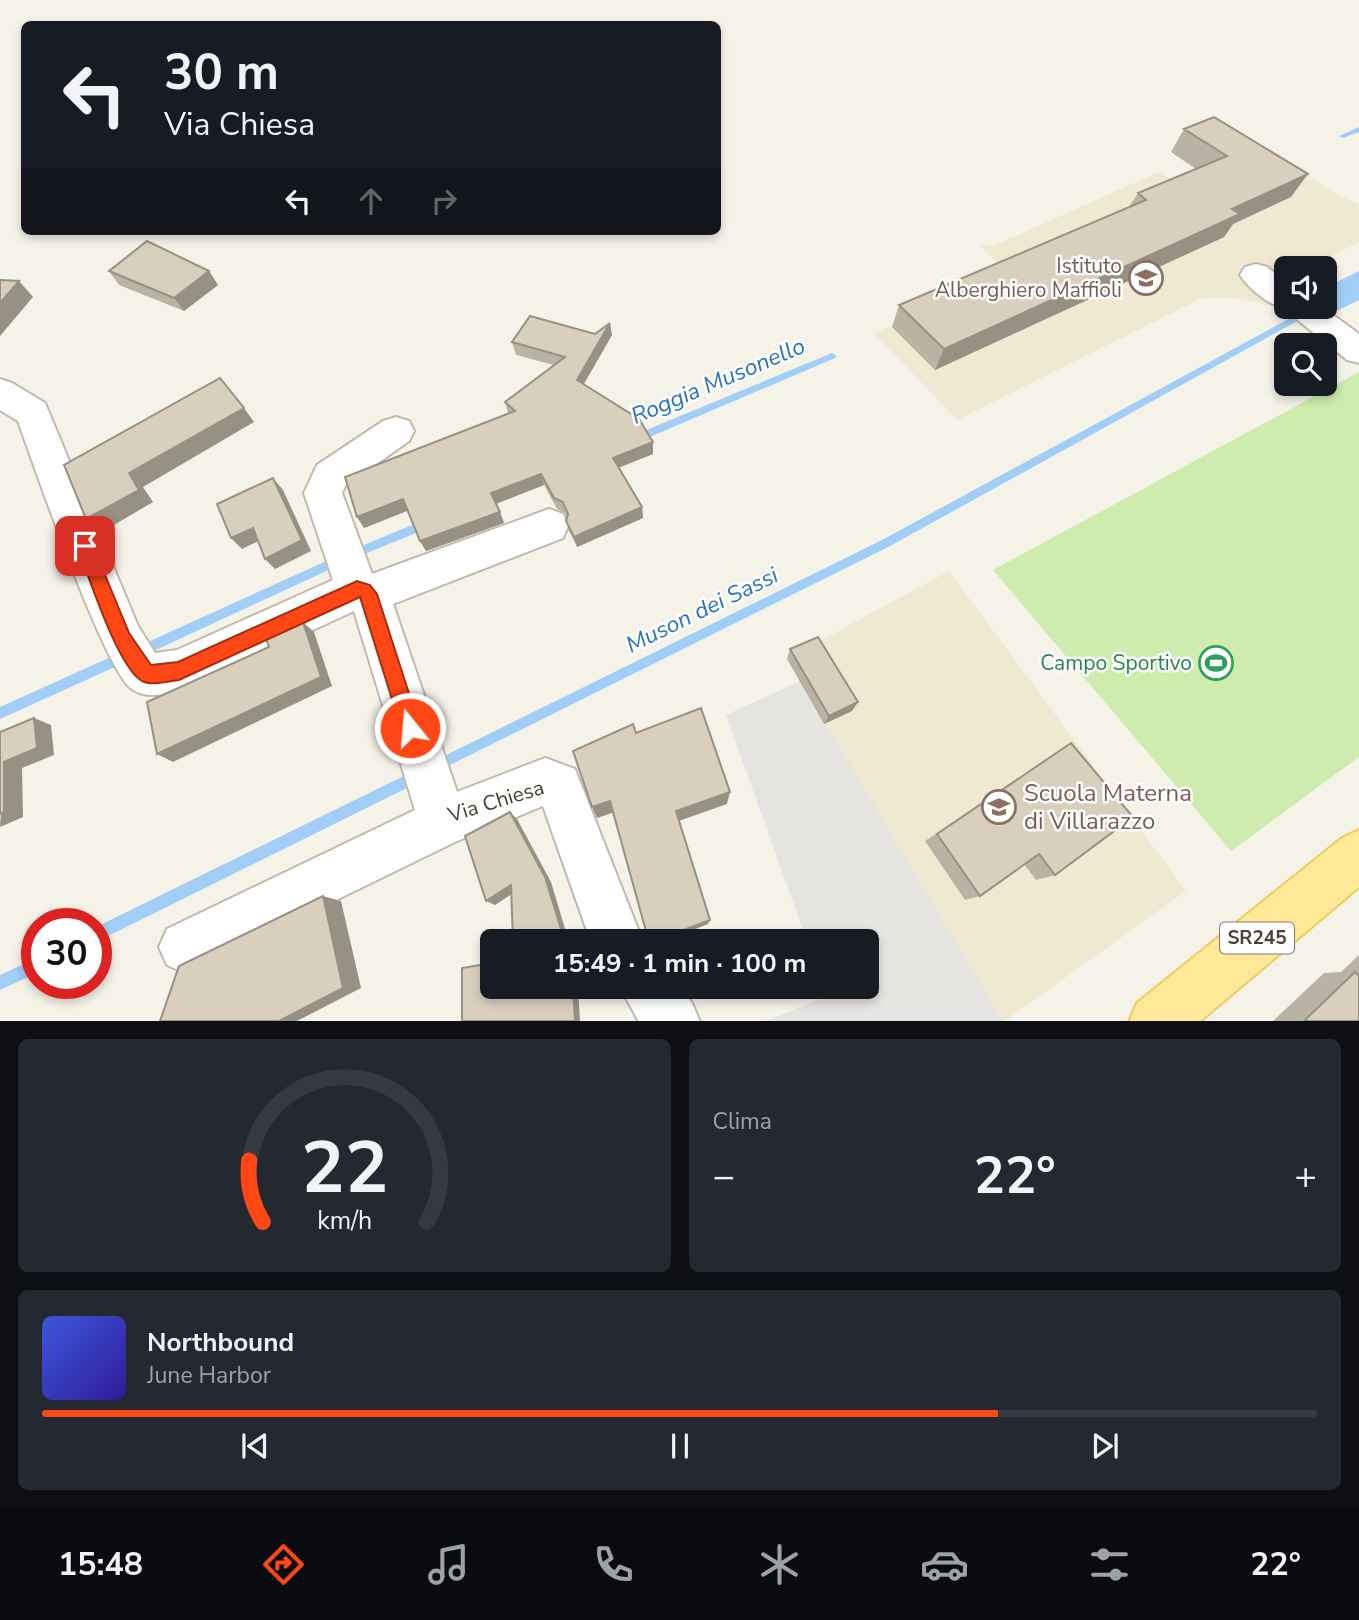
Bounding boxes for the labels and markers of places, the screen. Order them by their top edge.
place label: Istituto Alberghiero Maffioli [935,252,1122,304]
school or university icon: Istituto Alberghiero Maffioli [1127,259,1165,297]
pin [55,516,115,576]
sports icon: Campo Sportivo [1197,644,1235,682]
place label: Campo Sportivo [1040,649,1192,677]
place label: Scuola Materna di Villarazzo [1024,777,1192,837]
school or university icon: Scuola Materna di Villarazzo [980,788,1018,826]

